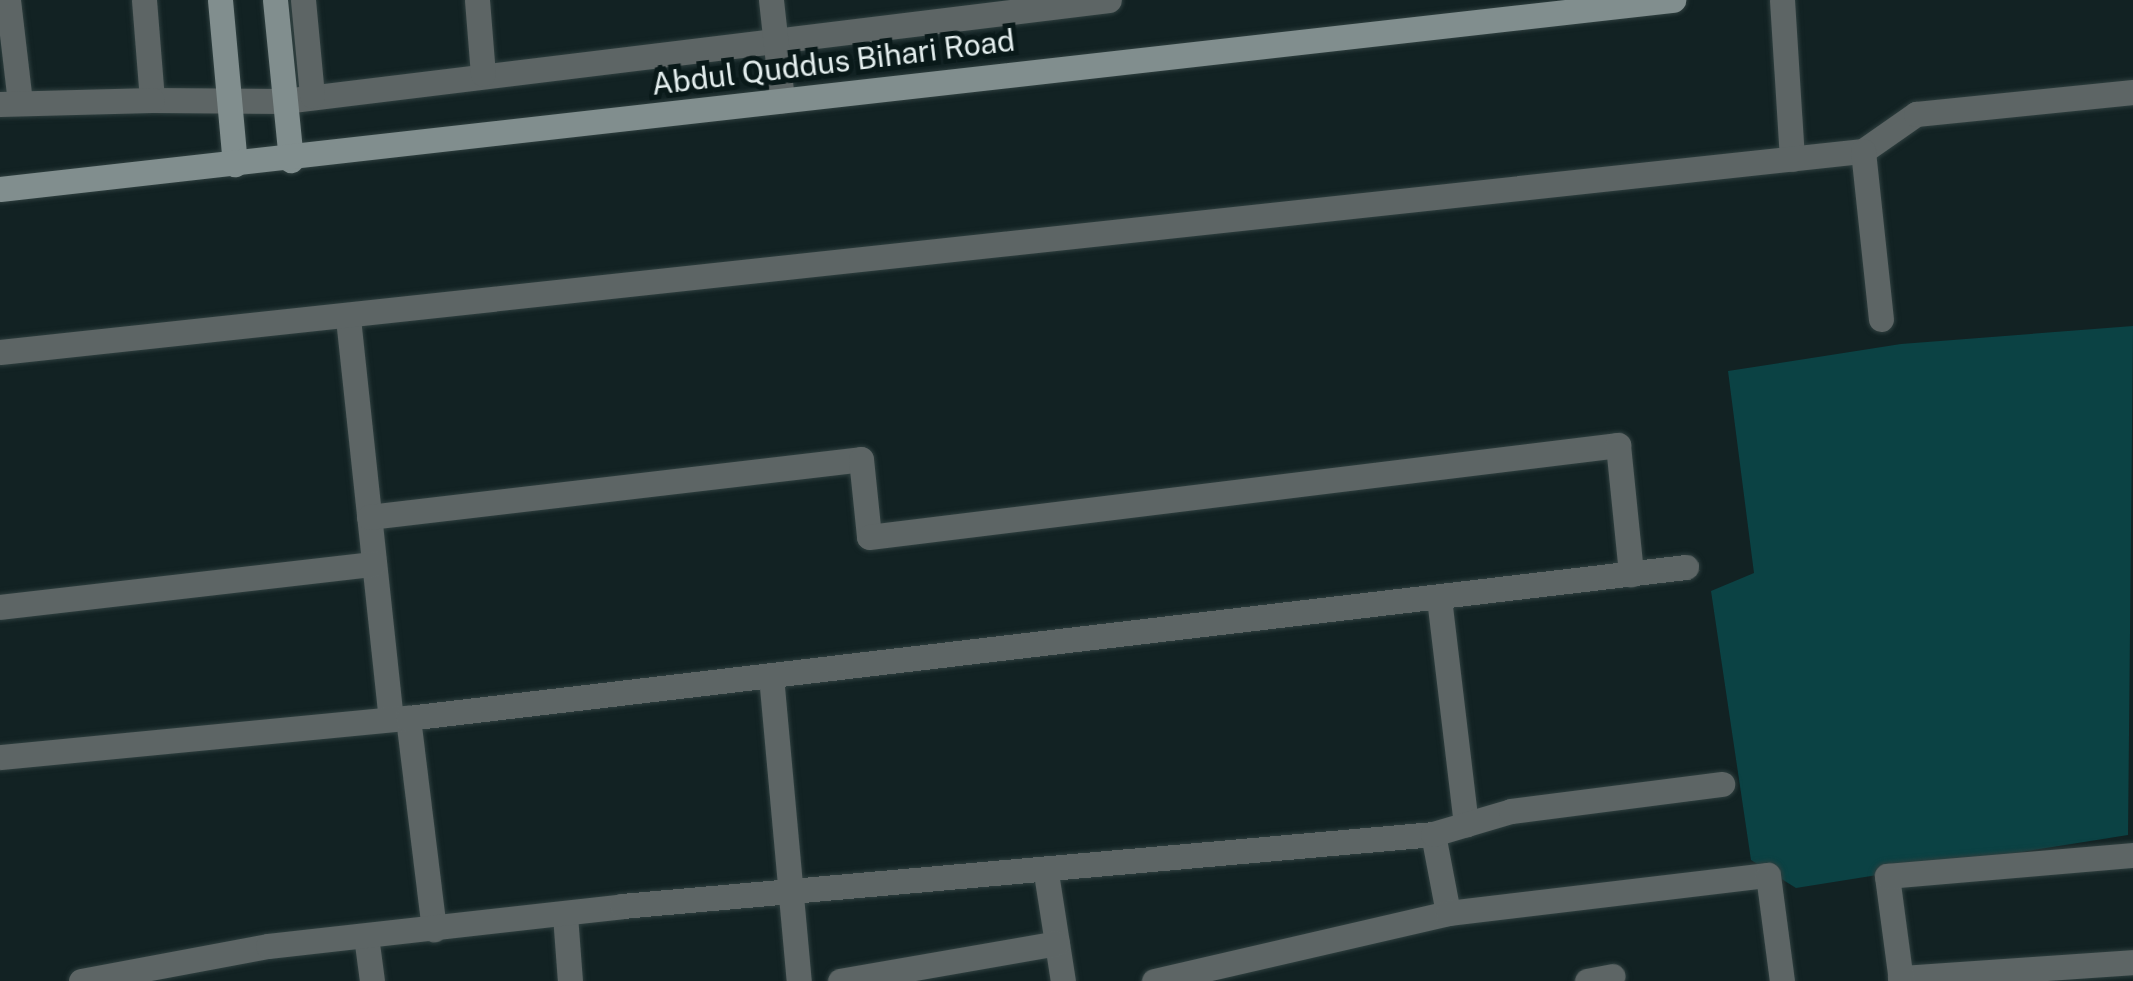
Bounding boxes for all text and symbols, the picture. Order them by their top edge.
street label: Abdul Quddus Bihari Road [649,22,1017,102]

